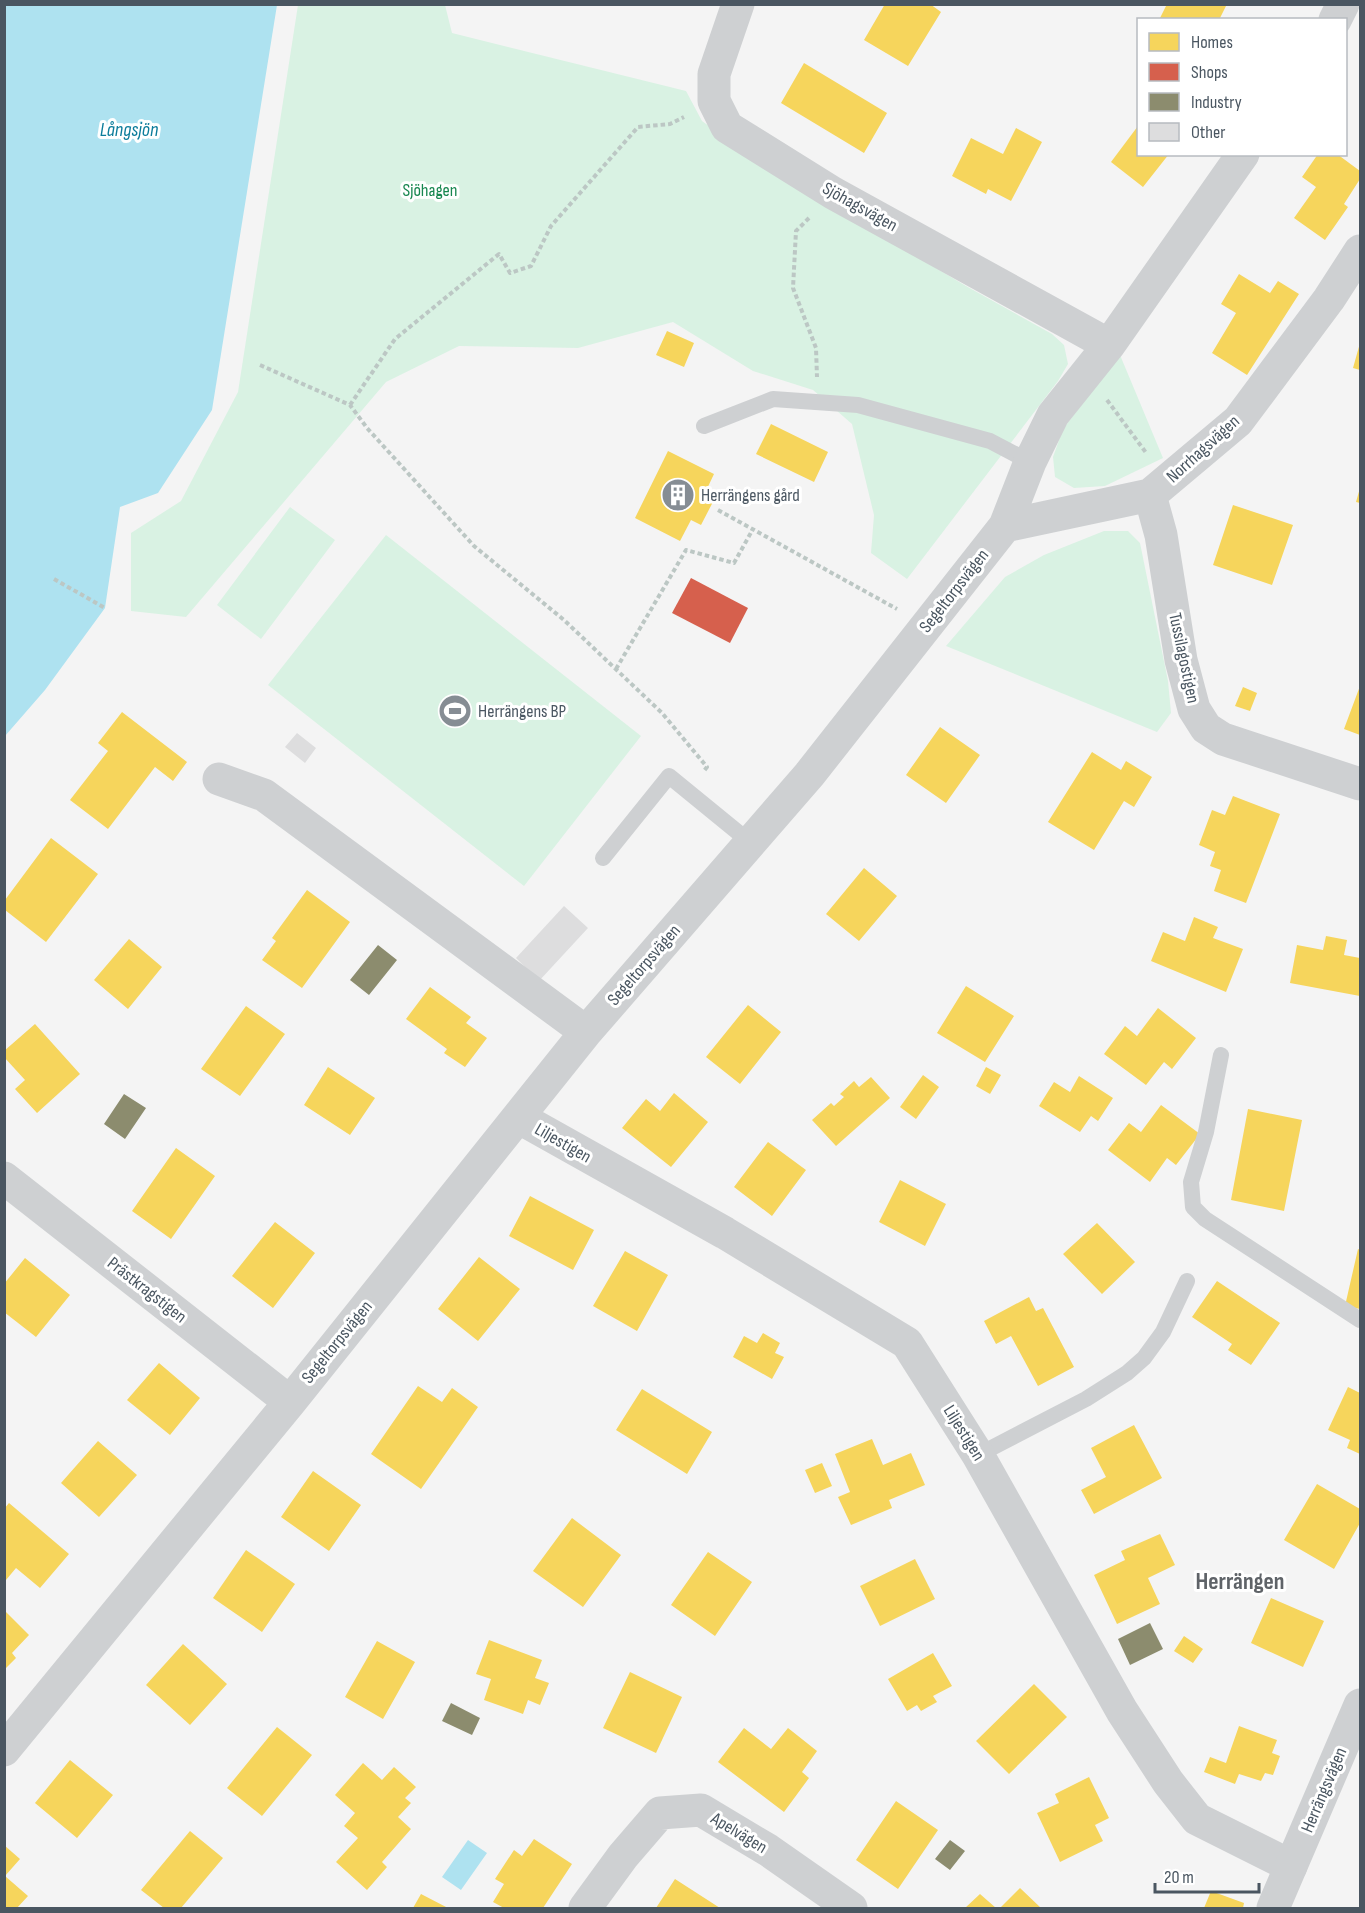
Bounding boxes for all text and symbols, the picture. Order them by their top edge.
legend [1137,18,1347,156]
text: Homes [1191,32,1233,53]
text: Shops [1191,62,1228,83]
text: Industry [1191,92,1242,113]
water label: Långsjön [100,118,158,142]
text: Other [1191,122,1225,143]
street label: Sjöhagsvägen [819,178,901,236]
park label: Sjöhagen [402,180,458,201]
street label: Norrhagsvägen [1162,411,1244,487]
building icon: Herrängens gård [660,477,696,513]
place label: Herrängens gård [701,485,800,506]
street label: Segeltorpsvägen [915,545,993,637]
street label: Tussilagostigen [1164,611,1204,705]
sports icon: Herrängens BP [437,693,473,729]
place label: Herrängens BP [478,701,566,722]
street label: Segeltorpsvägen [603,920,685,1010]
street label: Liljestigen [531,1119,595,1167]
street label: Prästkragstigen [103,1253,191,1327]
street label: Segeltorpsvägen [297,1296,377,1388]
street label: Liljestigen [939,1401,989,1465]
district label: Herrängen [1196,1567,1284,1596]
street label: Herrängsvägen [1297,1744,1351,1836]
street label: Apelvägen [706,1808,771,1858]
scale bar [1155,1856,1258,1894]
text: 20 m [1164,1867,1194,1888]

